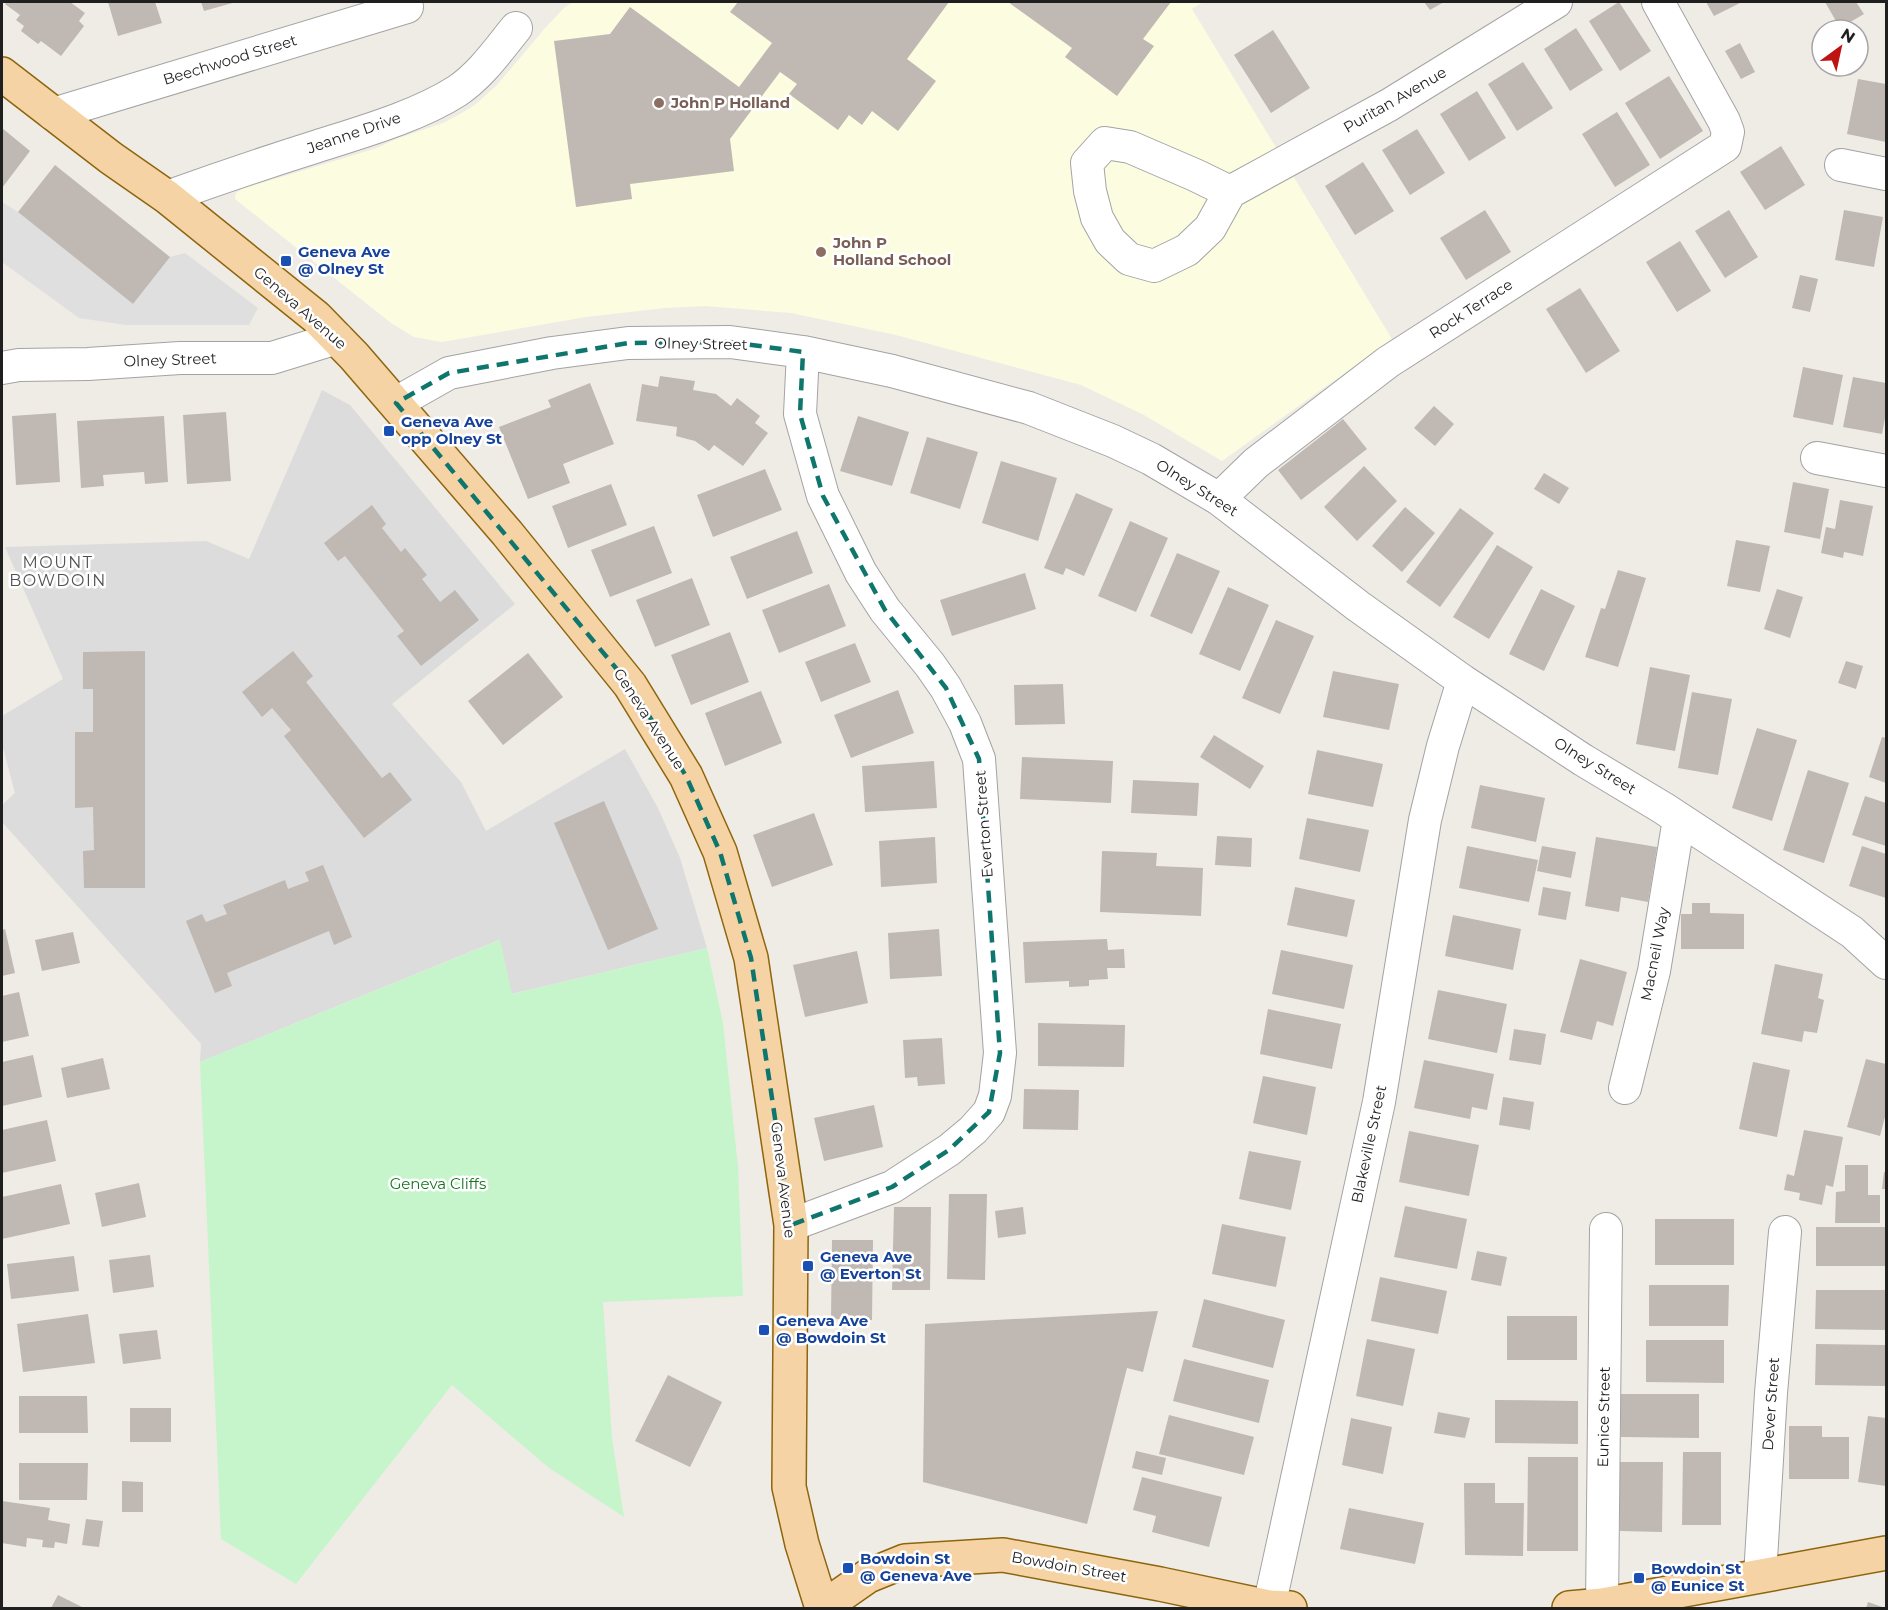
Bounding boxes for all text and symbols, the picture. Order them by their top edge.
north arrow [1810,18,1870,78]
text: N [1837,24,1858,47]
street label: Beechwood Street [161,30,299,89]
street label: Puritan Avenue [1340,62,1450,137]
place label: John P Holland [670,93,790,112]
marker: John P Holland [652,96,666,110]
street label: Jeanne Drive [304,108,403,158]
place label: John P Holland School [832,233,951,269]
place label: Geneva Ave @ Olney St [298,242,390,278]
marker: John P Holland School [814,245,828,259]
marker: Geneva Ave @ Olney St [279,254,293,268]
street label: Geneva Avenue [250,262,351,353]
street label: Rock Terrace [1425,275,1516,343]
street label: Olney Street [654,333,748,354]
street label: Olney Street [123,348,217,371]
place label: Geneva Ave opp Olney St [401,412,503,448]
marker: Geneva Ave opp Olney St [382,424,396,438]
street label: Olney Street [1153,455,1242,520]
district label: MOUNT BOWDOIN [9,553,107,590]
street label: Geneva Avenue [610,665,689,773]
street label: Olney Street [1551,733,1640,798]
street label: Everton Street [970,770,997,878]
street label: Macneil Way [1636,904,1673,1003]
street label: Blakeville Street [1347,1083,1390,1205]
street label: Geneva Avenue [767,1121,800,1239]
park label: Geneva Cliffs [390,1174,486,1193]
place label: Geneva Ave @ Everton St [820,1247,922,1283]
marker: Geneva Ave @ Everton St [801,1259,815,1273]
place label: Geneva Ave @ Bowdoin St [776,1311,887,1347]
marker: Geneva Ave @ Bowdoin St [757,1323,771,1337]
street label: Dever Street [1758,1357,1783,1451]
street label: Eunice Street [1593,1366,1614,1468]
street label: Bowdoin Street [1010,1547,1128,1586]
place label: Bowdoin St @ Geneva Ave [860,1549,972,1585]
place label: Bowdoin St @ Eunice St [1651,1559,1745,1595]
marker: Bowdoin St @ Geneva Ave [841,1561,855,1575]
marker: Bowdoin St @ Eunice St [1632,1571,1646,1585]

